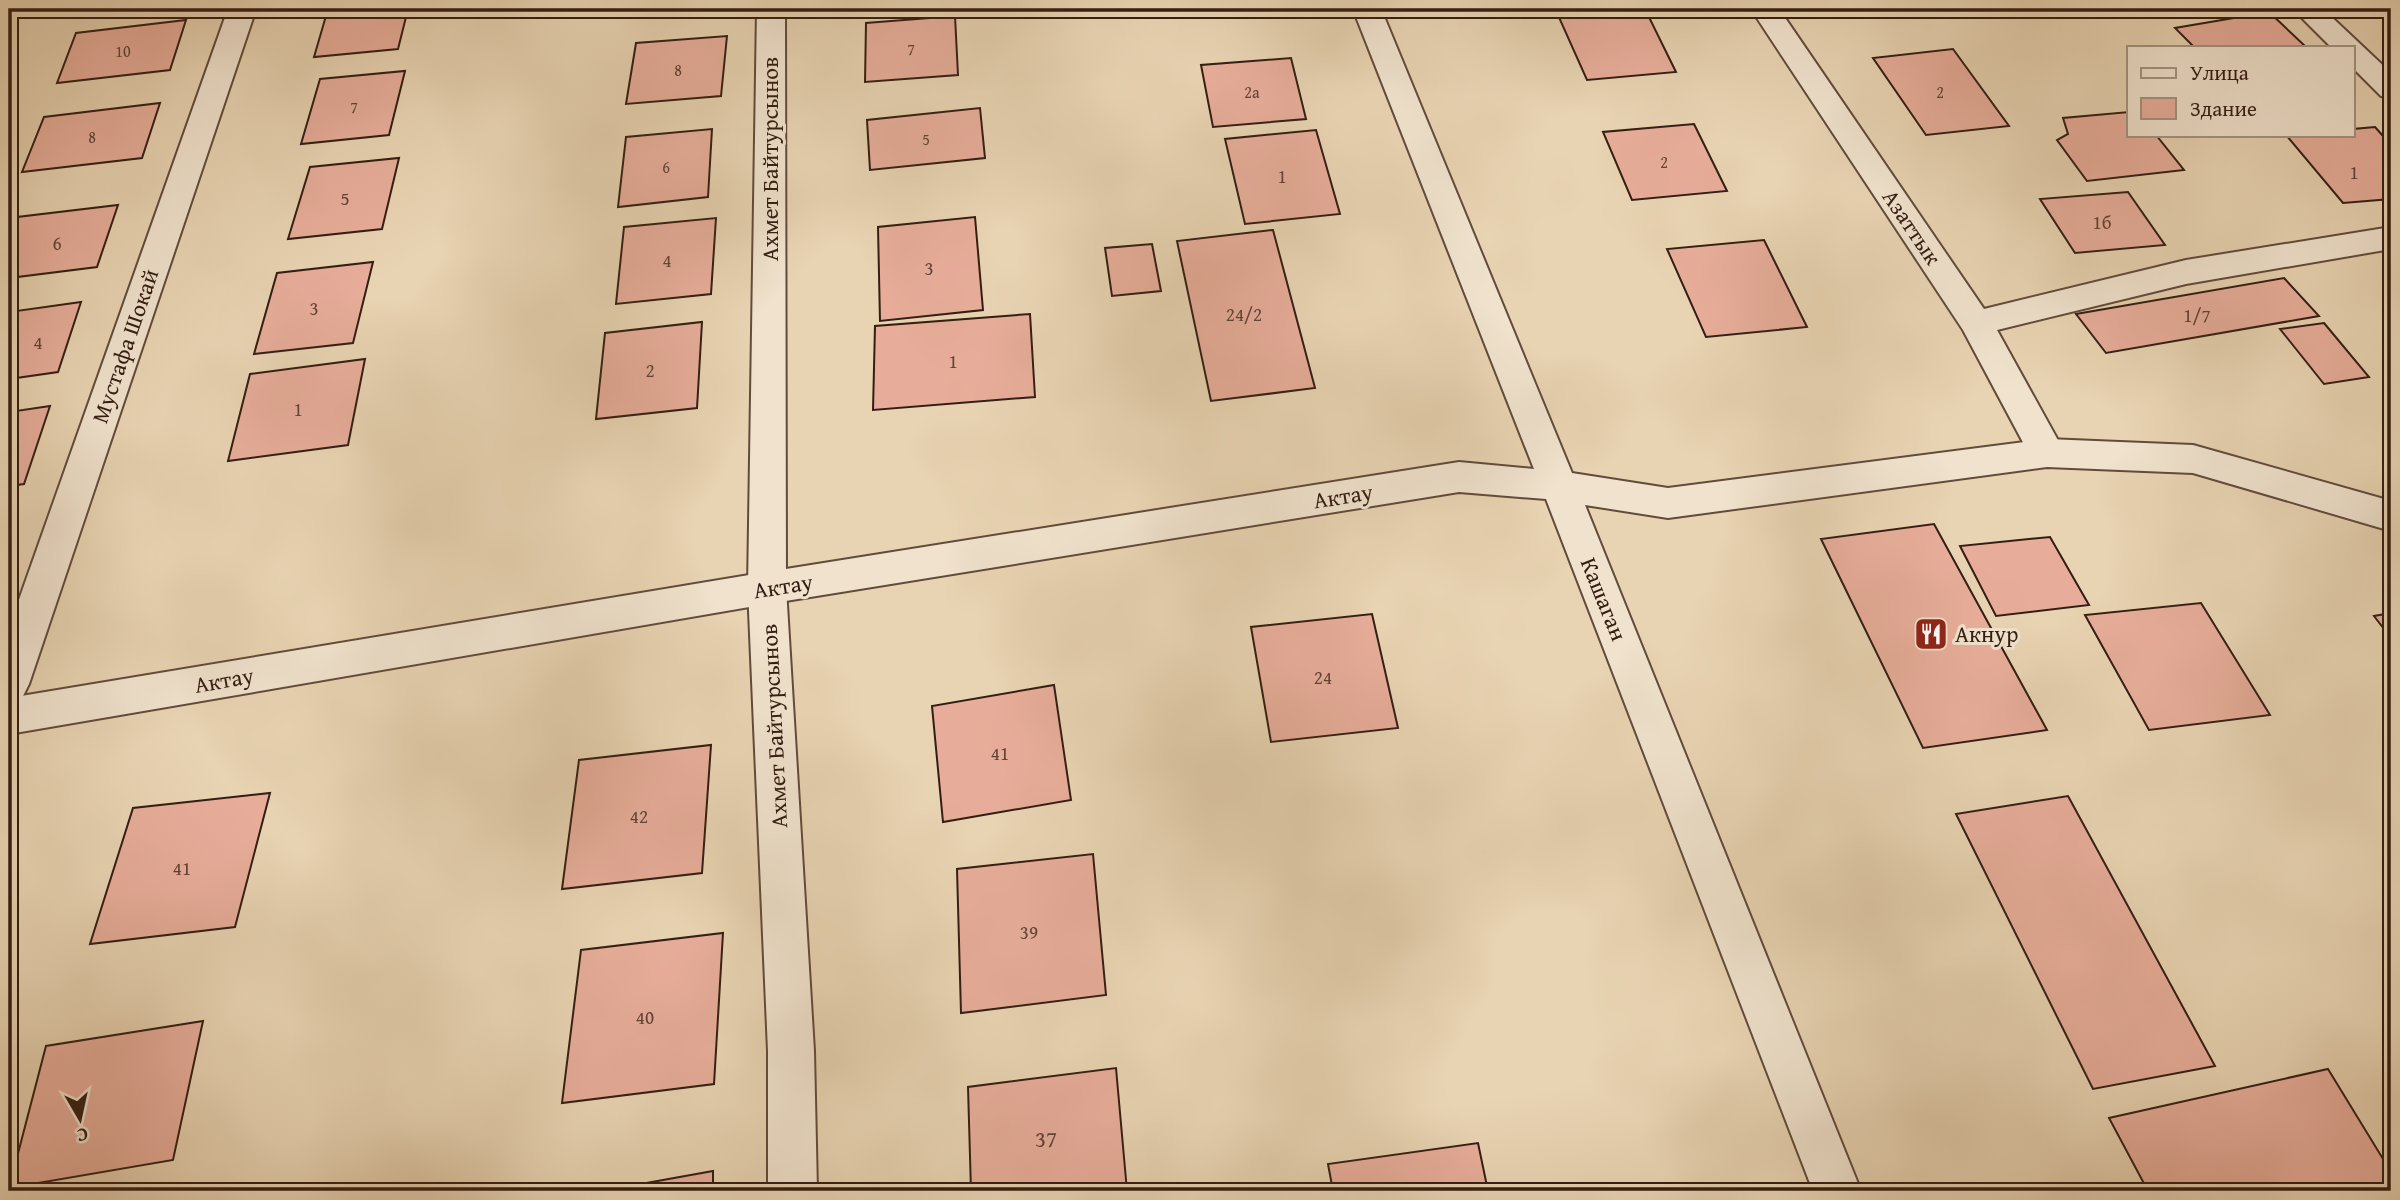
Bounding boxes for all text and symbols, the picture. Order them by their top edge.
house number: 7 [907,37,915,61]
house number: 10 [115,39,131,63]
legend [2127,46,2354,136]
street label: Ахмет Байтурсынов [753,57,786,261]
text: Улица [2190,57,2249,88]
house number: 8 [674,58,682,82]
house number: 2а [1244,80,1260,104]
house number: 2 [1936,80,1944,104]
text: Здание [2190,93,2257,124]
house number: 7 [350,95,358,119]
house number: 8 [88,125,96,149]
house number: 5 [922,127,930,151]
house number: 2 [1660,150,1668,174]
house number: 6 [662,155,670,179]
house number: 1 [2349,158,2359,186]
house number: 1 [1277,162,1287,190]
street label: Азаттык [1875,182,1950,271]
house number: 5 [340,184,350,212]
house number: 1б [2093,208,2112,236]
house number: 6 [52,229,62,257]
house number: 4 [662,246,672,274]
house number: 3 [924,254,934,282]
street label: Мустафа Шокай [83,264,166,427]
house number: 3 [309,294,319,322]
house number: 24/2 [1226,300,1262,328]
house number: 1/7 [2183,301,2211,329]
house number: 4 [33,328,43,356]
house number: 1 [948,347,958,375]
house number: 2 [645,356,655,384]
house number: 1 [293,395,303,423]
street label: Актау [1311,474,1375,516]
street label: Кашаган [1573,552,1636,646]
street label: Актау [751,564,815,606]
restaurant icon: Акнур [1912,615,1950,653]
place label: Акнур [1955,617,2018,650]
street label: Ахмет Байтурсынов [752,623,795,829]
street label: Актау [192,658,256,701]
house number: 24 [1314,663,1332,691]
house number: 41 [991,739,1009,767]
house number: 42 [630,802,648,830]
house number: 41 [173,854,191,882]
house number: 39 [1020,918,1038,946]
house number: 40 [636,1003,654,1031]
north arrow [46,1084,116,1154]
text: С [75,1121,90,1150]
house number: 37 [1035,1122,1057,1155]

